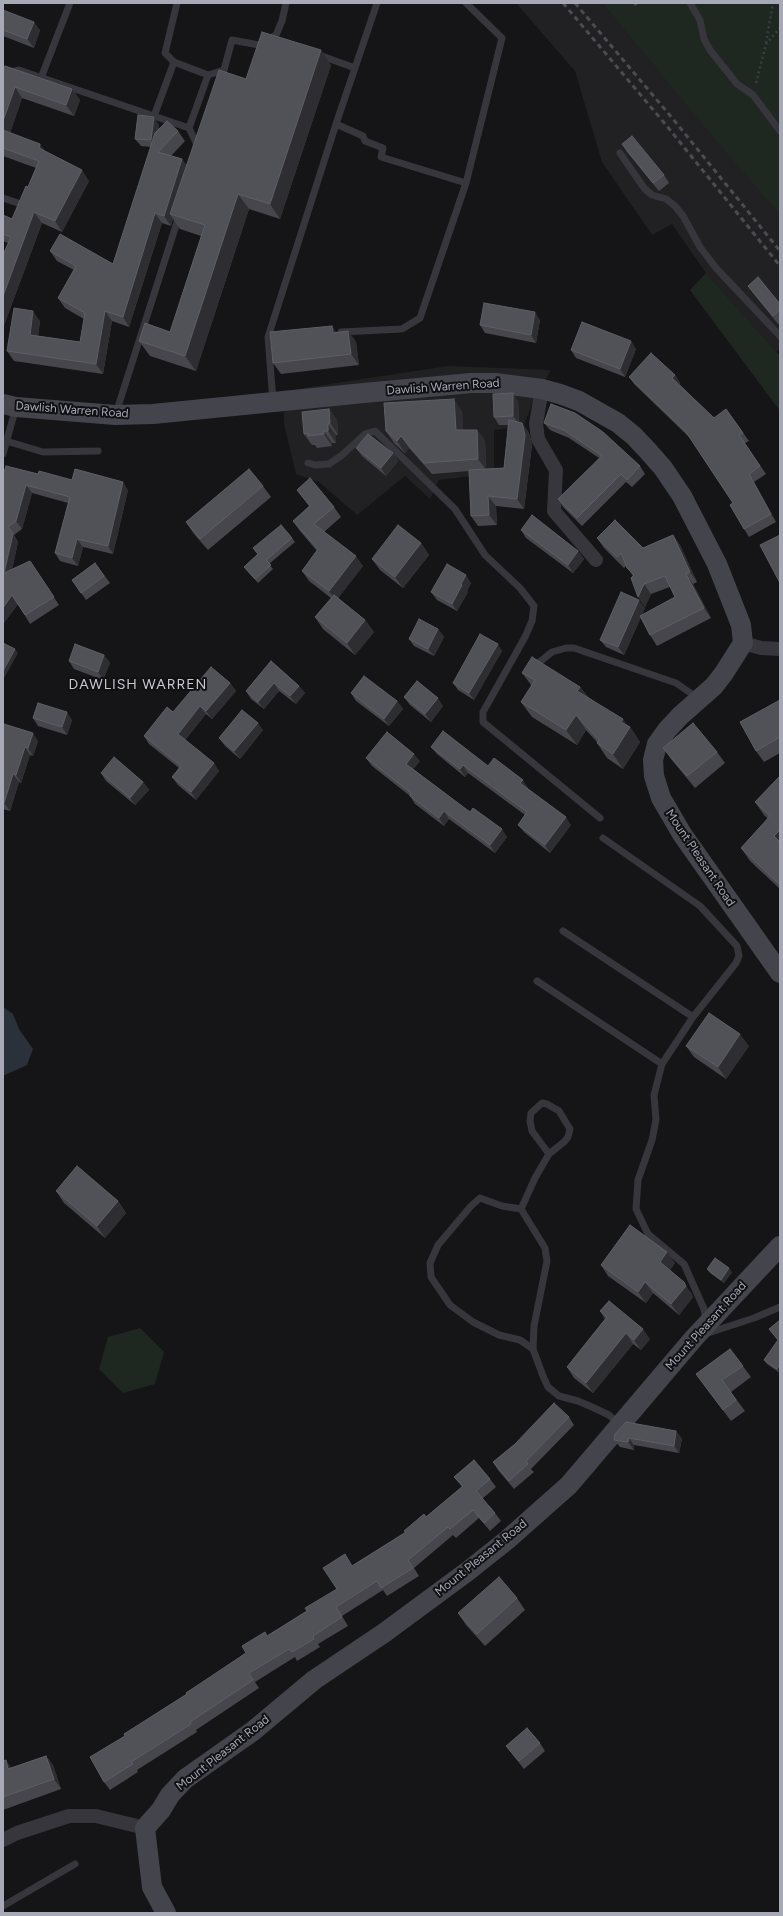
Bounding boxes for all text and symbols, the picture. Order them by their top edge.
street label: Dawlish Warren Road [386,376,500,398]
street label: Dawlish Warren Road [15,399,129,421]
district label: DAWLISH WARREN [69,677,207,693]
street label: Mount Pleasant Road [662,807,738,909]
street label: Mount Pleasant Road [663,1279,749,1373]
street label: Mount Pleasant Road [432,1517,530,1599]
street label: Mount Pleasant Road [174,1712,272,1794]

